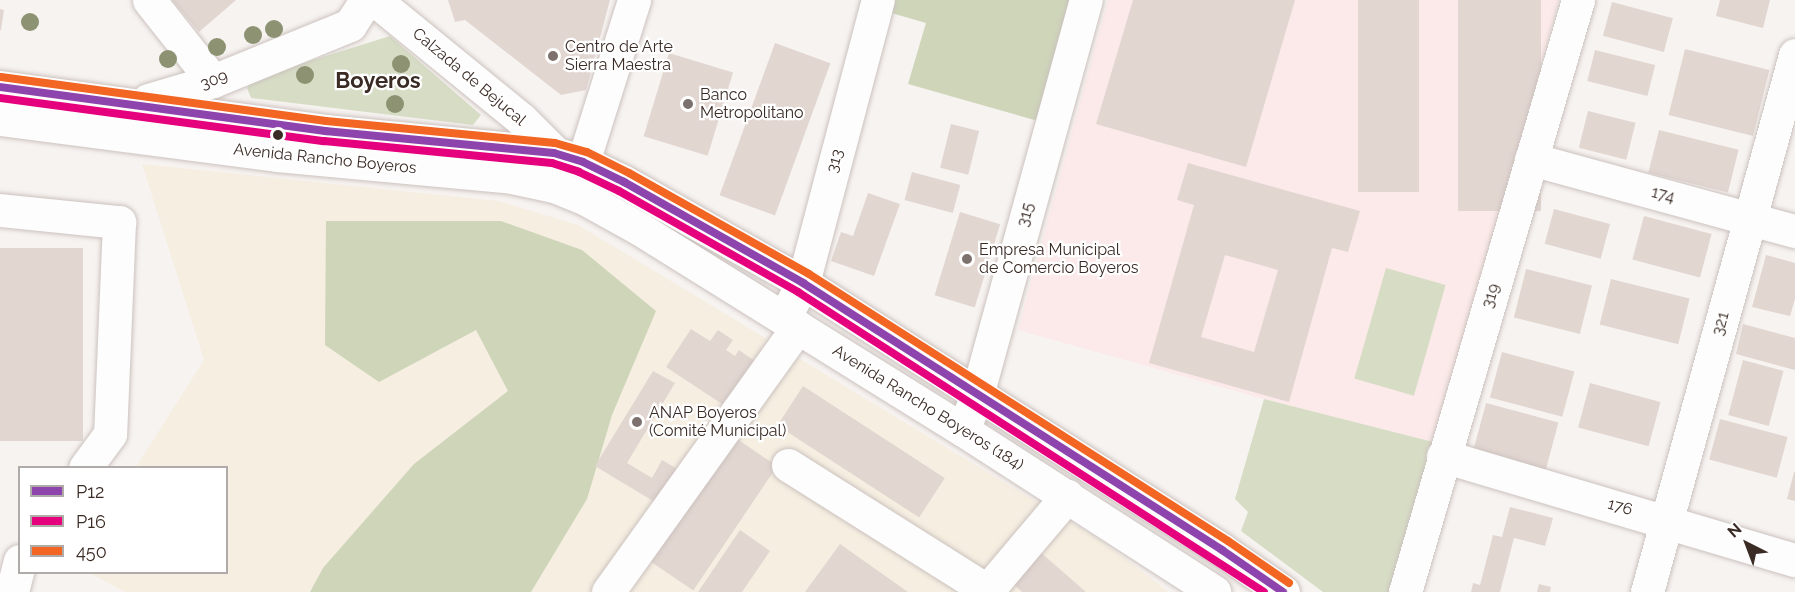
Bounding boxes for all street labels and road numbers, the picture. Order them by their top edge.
street label: Calzada de Bejucal [409,24,529,130]
street label: 309 [198,66,230,94]
street label: Avenida Rancho Boyeros [233,140,417,178]
street label: 313 [823,147,847,175]
street label: 174 [1649,183,1677,207]
street label: 315 [1014,201,1038,229]
street label: 319 [1478,281,1504,311]
street label: 321 [1709,310,1733,338]
street label: Avenida Rancho Boyeros (184) [829,341,1027,475]
street label: 176 [1605,494,1635,520]

